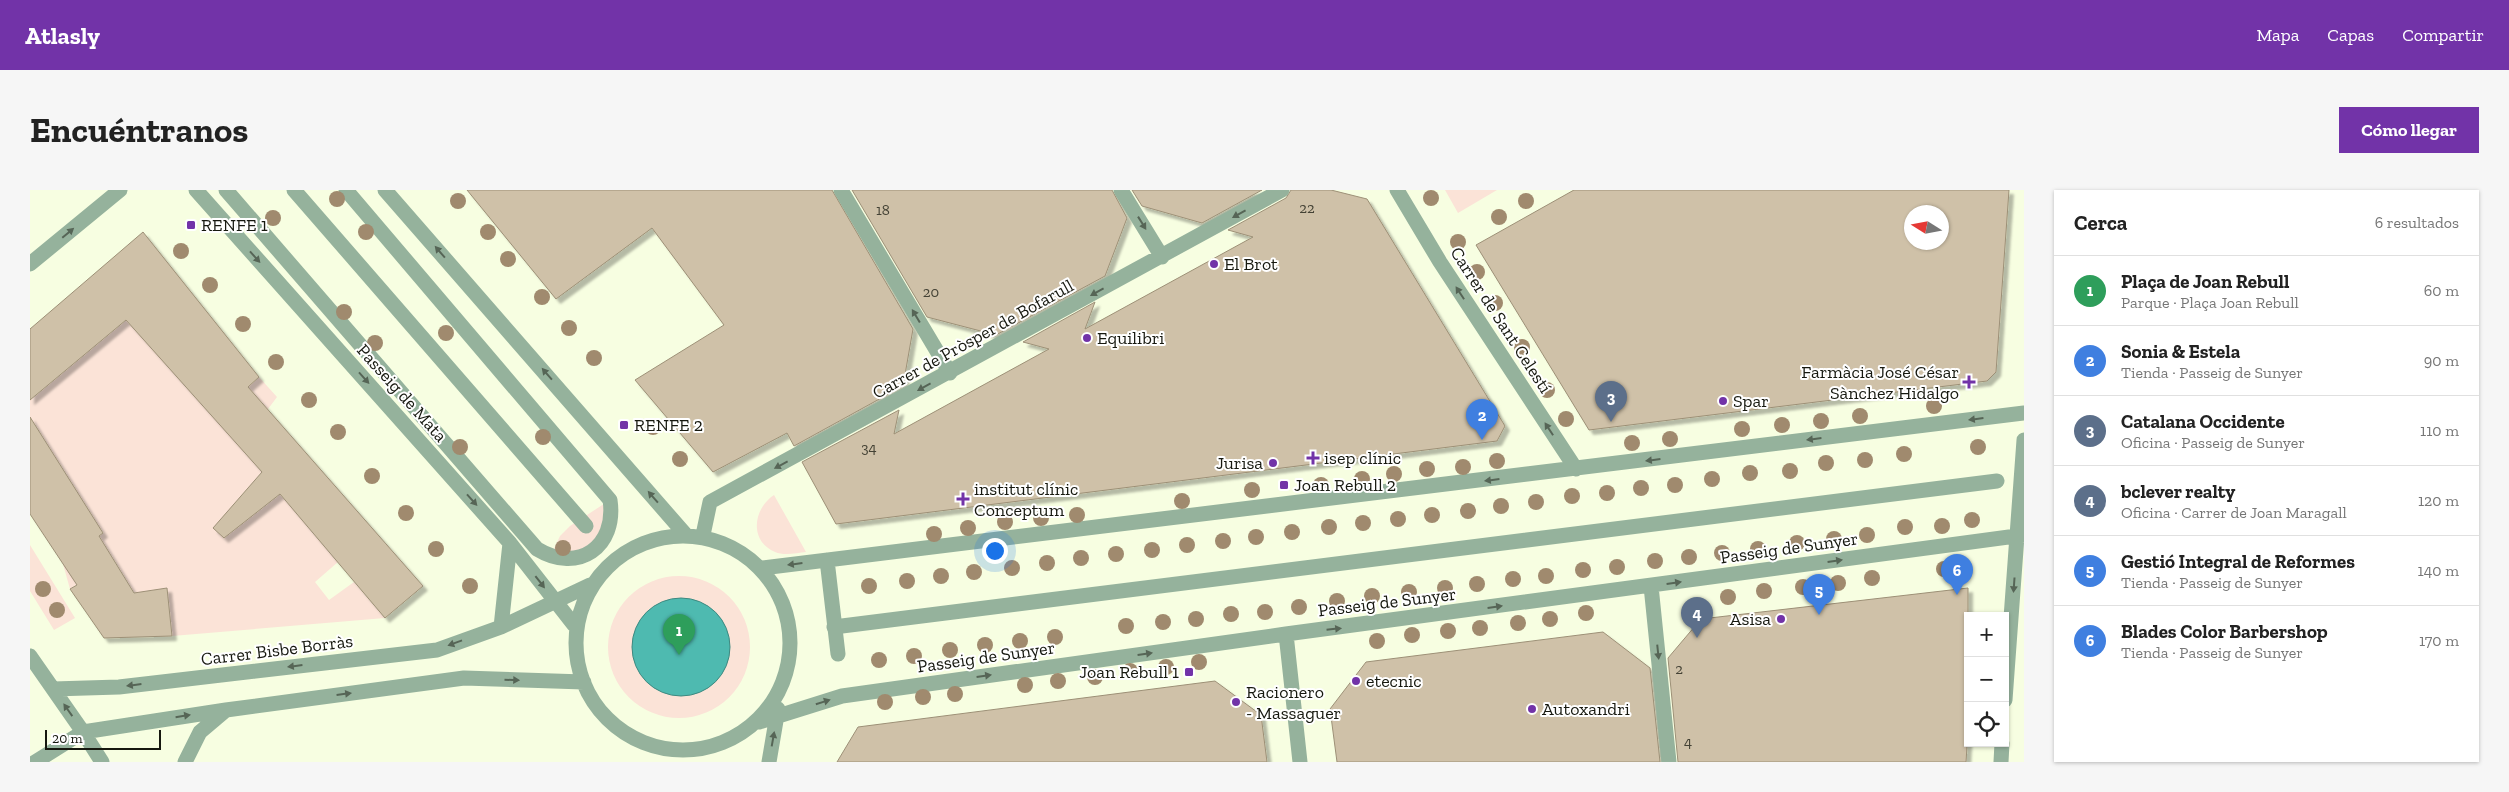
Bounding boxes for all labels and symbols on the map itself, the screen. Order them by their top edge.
house number: 22 [1299,199,1315,217]
house number: 18 [876,201,890,219]
north arrow [1904,205,1949,250]
one-way arrow [1232,210,1247,218]
place label: RENFE 1 [201,214,268,236]
one-way arrow [1137,217,1146,230]
marker: RENFE 1 [185,219,197,231]
one-way arrow [61,228,74,239]
street label: Carrer de Sant Celestí [1445,243,1557,397]
one-way arrow [434,246,445,259]
one-way arrow [250,250,261,263]
place label: El Brot [1224,253,1278,275]
marker: El Brot [1208,258,1220,270]
street label: Carrer de Pròsper de Bofarull [869,274,1078,404]
house number: 20 [923,283,939,301]
one-way arrow [1455,286,1465,300]
one-way arrow [1090,288,1104,297]
one-way arrow [912,309,921,322]
place label: Equilibri [1097,327,1164,349]
marker: Equilibri [1081,332,1093,344]
street label: Passeig de Mata [352,339,452,447]
place label: Farmàcia José César Sànchez Hidalgo [1801,361,1959,404]
one-way arrow [542,368,553,380]
one-way arrow [358,372,369,385]
marker: Farmàcia José César Sànchez Hidalgo [1963,376,1975,388]
pin: 3 [1595,381,1627,422]
one-way arrow [917,383,931,391]
place label: Spar [1733,390,1769,412]
marker: Spar [1717,395,1729,407]
pin: 2 [1466,399,1498,440]
place label: RENFE 2 [634,414,703,436]
one-way arrow [1967,415,1983,423]
marker: RENFE 2 [618,419,630,431]
one-way arrow [1545,422,1554,435]
one-way arrow [1806,435,1822,443]
house number: 34 [861,439,877,457]
place label: isep clínic [1324,447,1401,469]
marker: isep clínic [1306,451,1320,465]
place label: Jurisa [1216,452,1263,474]
one-way arrow [1645,456,1661,464]
marker: Jurisa [1267,457,1279,469]
one-way arrow [774,461,788,469]
place label: Joan Rebull 2 [1294,474,1396,496]
one-way arrow [1484,476,1500,484]
place label: institut clínic Conceptum [974,478,1078,521]
marker: Joan Rebull 2 [1278,479,1290,491]
one-way arrow [647,492,659,504]
marker: institut clínic Conceptum [956,492,970,506]
one-way arrow [466,493,477,506]
street label: Passeig de Sunyer [1719,527,1859,569]
your location [982,538,1008,564]
pin: 6 [1941,554,1973,595]
one-way arrow [1827,557,1843,565]
one-way arrow [786,560,802,568]
pin: 5 [1803,574,1835,615]
one-way arrow [535,575,546,588]
one-way arrow [2009,577,2017,593]
one-way arrow [1666,579,1682,587]
street label: Passeig de Sunyer [1317,583,1457,621]
pin: 4 [1681,597,1713,638]
one-way arrow [1488,603,1504,611]
place label: Asisa [1730,608,1771,630]
marker: Asisa [1775,613,1787,625]
pin: 1 [663,614,695,655]
one-way arrow [1326,624,1342,632]
street label: Carrer Bisbe Borràs [200,630,354,670]
street label: Passeig de Sunyer [916,636,1056,678]
one-way arrow [448,640,463,647]
one-way arrow [1654,644,1662,660]
one-way arrow [1137,649,1153,657]
house number: 2 [1675,660,1683,678]
place label: Joan Rebull 1 [1079,661,1179,683]
one-way arrow [287,662,303,670]
marker: Joan Rebull 1 [1183,666,1195,678]
place label: etecnic [1366,670,1422,692]
one-way arrow [976,672,992,680]
marker: etecnic [1350,675,1362,687]
one-way arrow [505,676,521,684]
one-way arrow [125,681,141,689]
place label: Racionero - Massaguer [1246,681,1341,724]
one-way arrow [336,690,352,698]
marker: Racionero - Massaguer [1230,696,1242,708]
one-way arrow [816,698,831,705]
place label: Autoxandri [1542,698,1630,720]
one-way arrow [63,703,73,716]
marker: Autoxandri [1526,703,1538,715]
one-way arrow [175,712,191,720]
scale bar [45,727,161,750]
one-way arrow [769,731,777,747]
house number: 4 [1684,733,1692,751]

